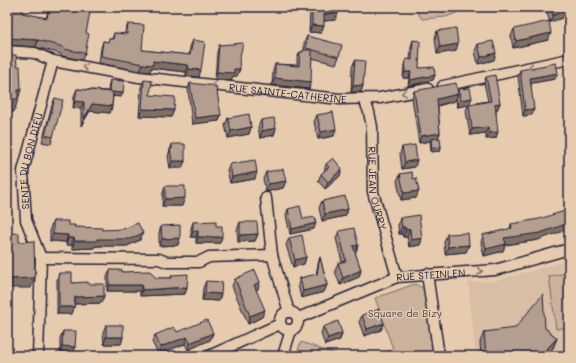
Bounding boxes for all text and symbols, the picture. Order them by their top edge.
one-way arrow [528,62,535,71]
one-way arrow [82,63,88,72]
street label: RUE SAINTE-CATHERINE [228,80,347,106]
one-way arrow [211,81,217,90]
one-way arrow [401,89,407,97]
street label: SENTE DU BON DIEU [16,111,46,210]
street label: RUE JEAN OURRY [365,146,390,232]
street label: RUE STEINLEN [396,265,466,284]
one-way arrow [477,266,483,275]
park label: Square de Bizy [368,306,442,320]

